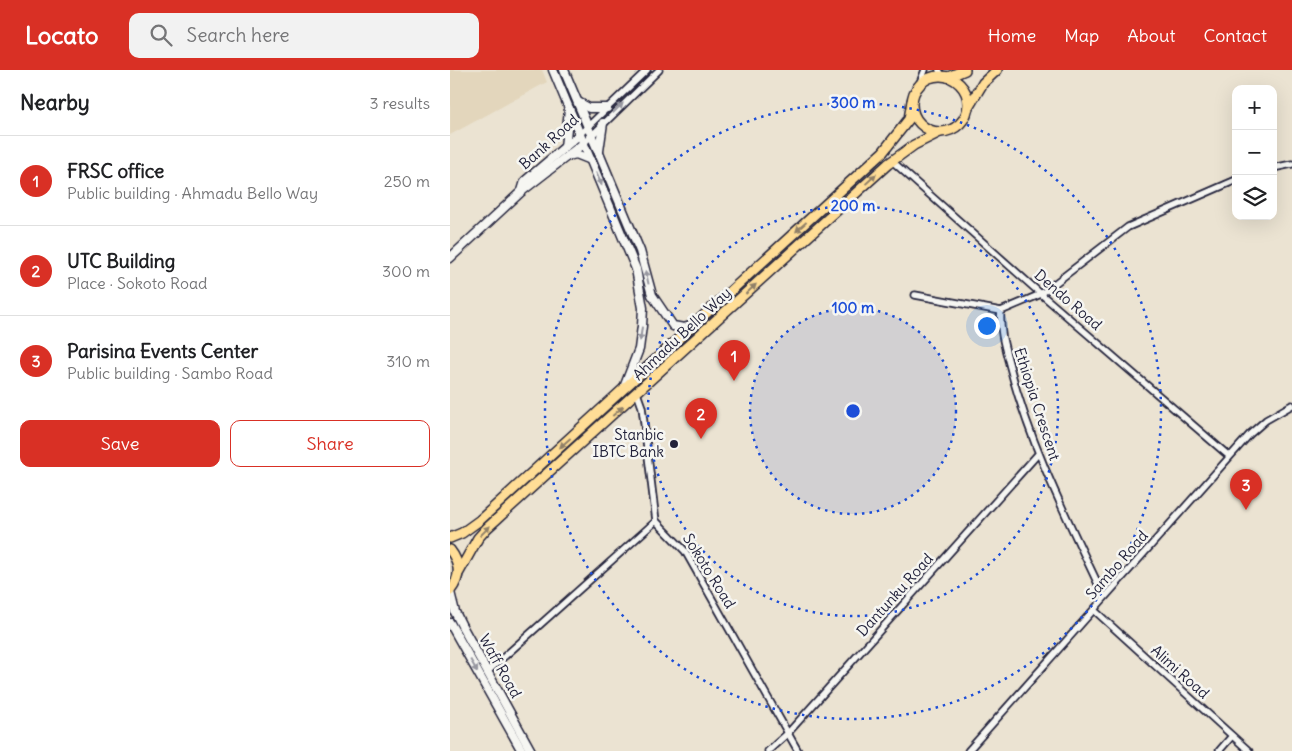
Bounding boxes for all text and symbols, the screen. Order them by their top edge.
search box [129,13,479,58]
text: Locato [25,20,99,50]
icon: search [147,21,175,49]
text: Search here [187,23,290,47]
text: Home [988,24,1036,47]
text: Map [1064,24,1099,47]
text: About [1127,24,1175,47]
text: Contact [1203,24,1267,47]
map controls [1232,85,1277,220]
button: + [1232,85,1277,130]
text: Nearby [20,89,90,116]
text: 3 results [370,93,430,113]
text: 300 m [831,93,876,112]
one-way arrow [612,102,624,114]
street label: Bank Road [515,110,582,173]
button: − [1232,130,1277,175]
text: FRSC office [67,159,164,183]
text: 1 [33,171,39,191]
text: 250 m [384,171,430,191]
one-way arrow [596,172,604,186]
one-way arrow [864,173,876,185]
button: layers [1232,175,1277,220]
text: Public building · Ahmadu Bello Way [67,183,318,203]
text: 200 m [831,196,875,215]
one-way arrow [796,221,808,233]
text: UTC Building [67,249,175,273]
text: 2 [32,261,40,281]
text: 300 m [382,261,430,281]
street label: Dendo Road [1031,265,1106,334]
one-way arrow [643,270,651,285]
text: Place · Sokoto Road [67,273,207,293]
street label: Ahmadu Bello Way [628,283,735,384]
one-way arrow [745,283,757,295]
text: 100 m [832,298,874,317]
your location [974,313,1000,339]
one-way arrow [637,326,645,342]
text: Parisina Events Center [67,339,258,363]
pin: 1 [718,340,750,381]
street label: Ethiopia Crescent [1010,345,1065,463]
text: 3 [31,351,41,371]
text: 310 m [386,351,430,371]
text: Public building · Sambo Road [67,363,273,383]
pin: 2 [685,398,717,439]
centre of rings [844,402,862,420]
one-way arrow [612,405,625,416]
button: Save [20,420,220,467]
button: Share [230,420,430,467]
place label: Stanbic IBTC Bank [592,425,664,461]
one-way arrow [559,437,571,449]
marker: Stanbic IBTC Bank [668,438,680,450]
pin: 3 [1230,469,1262,510]
one-way arrow [478,525,490,537]
street label: Sambo Road [1081,526,1152,603]
street label: Sokoto Road [679,530,740,612]
street label: Dantunku Road [852,549,937,640]
street label: Waff Road [475,630,526,701]
street label: Alimi Road [1147,641,1213,703]
one-way arrow [470,658,478,673]

